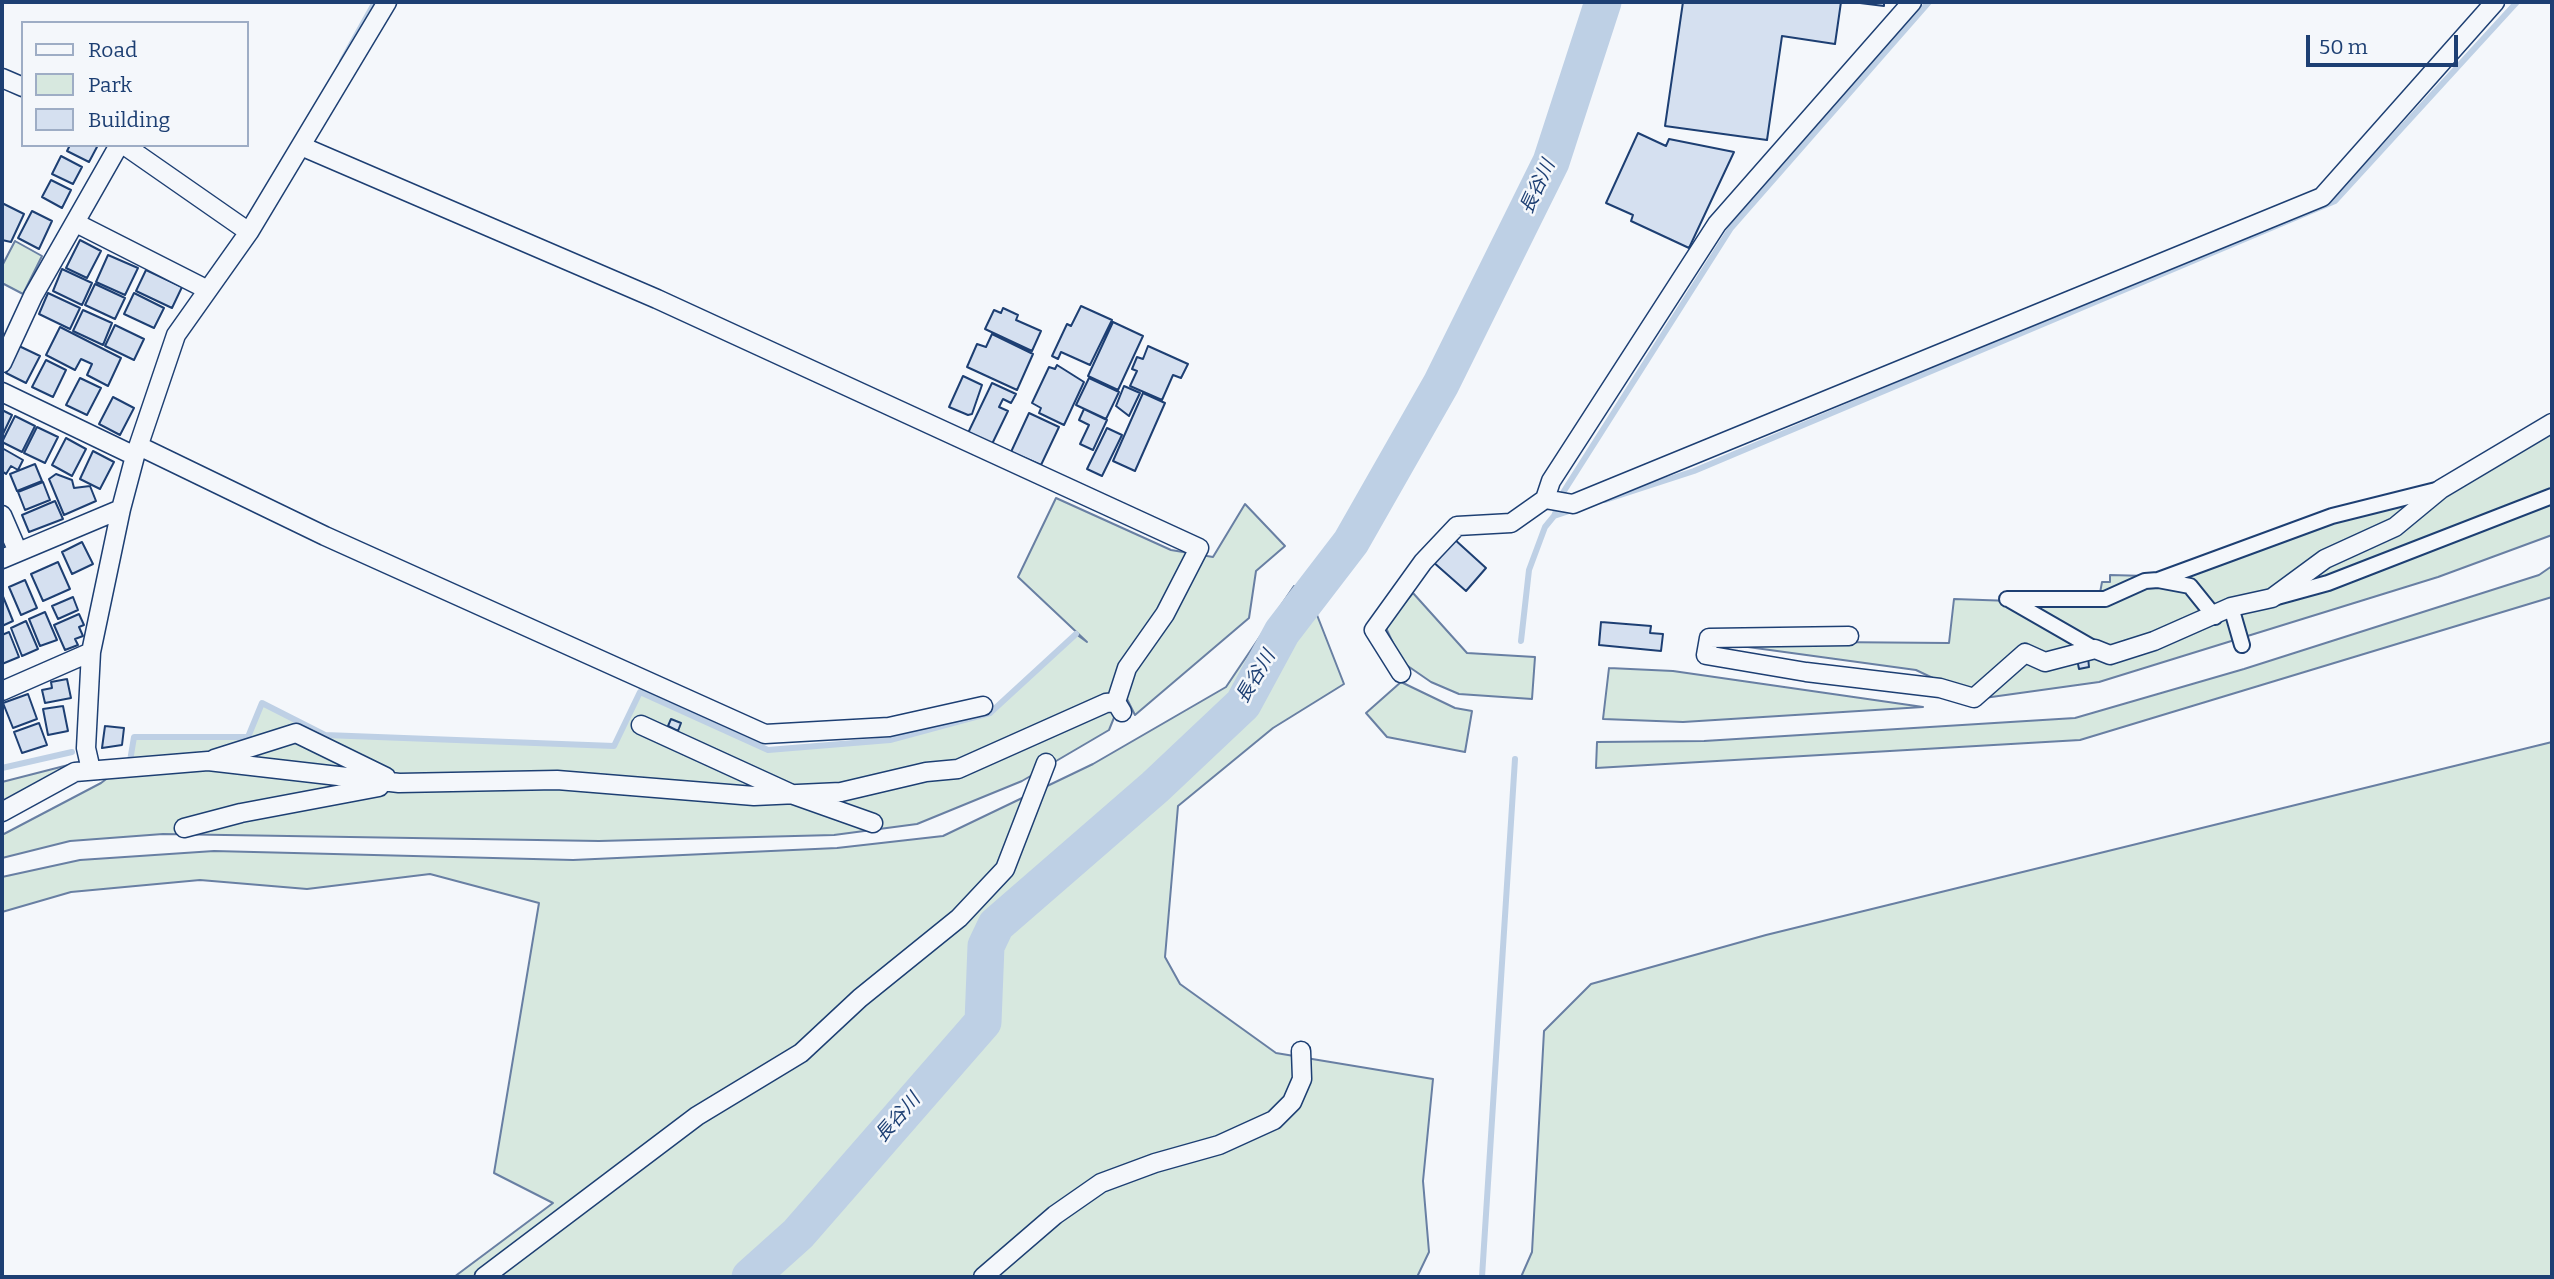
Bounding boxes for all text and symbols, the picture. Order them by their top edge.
legend [21,21,248,147]
scale bar [2309,21,2461,65]
text: 50 m [2319,34,2368,60]
text: Road [88,37,137,63]
text: Park [88,72,132,98]
text: Building [88,107,170,133]
water label: 長谷川 [1516,156,1560,218]
water label: 長谷川 [1232,647,1280,707]
water label: 長谷川 [871,1089,925,1147]

